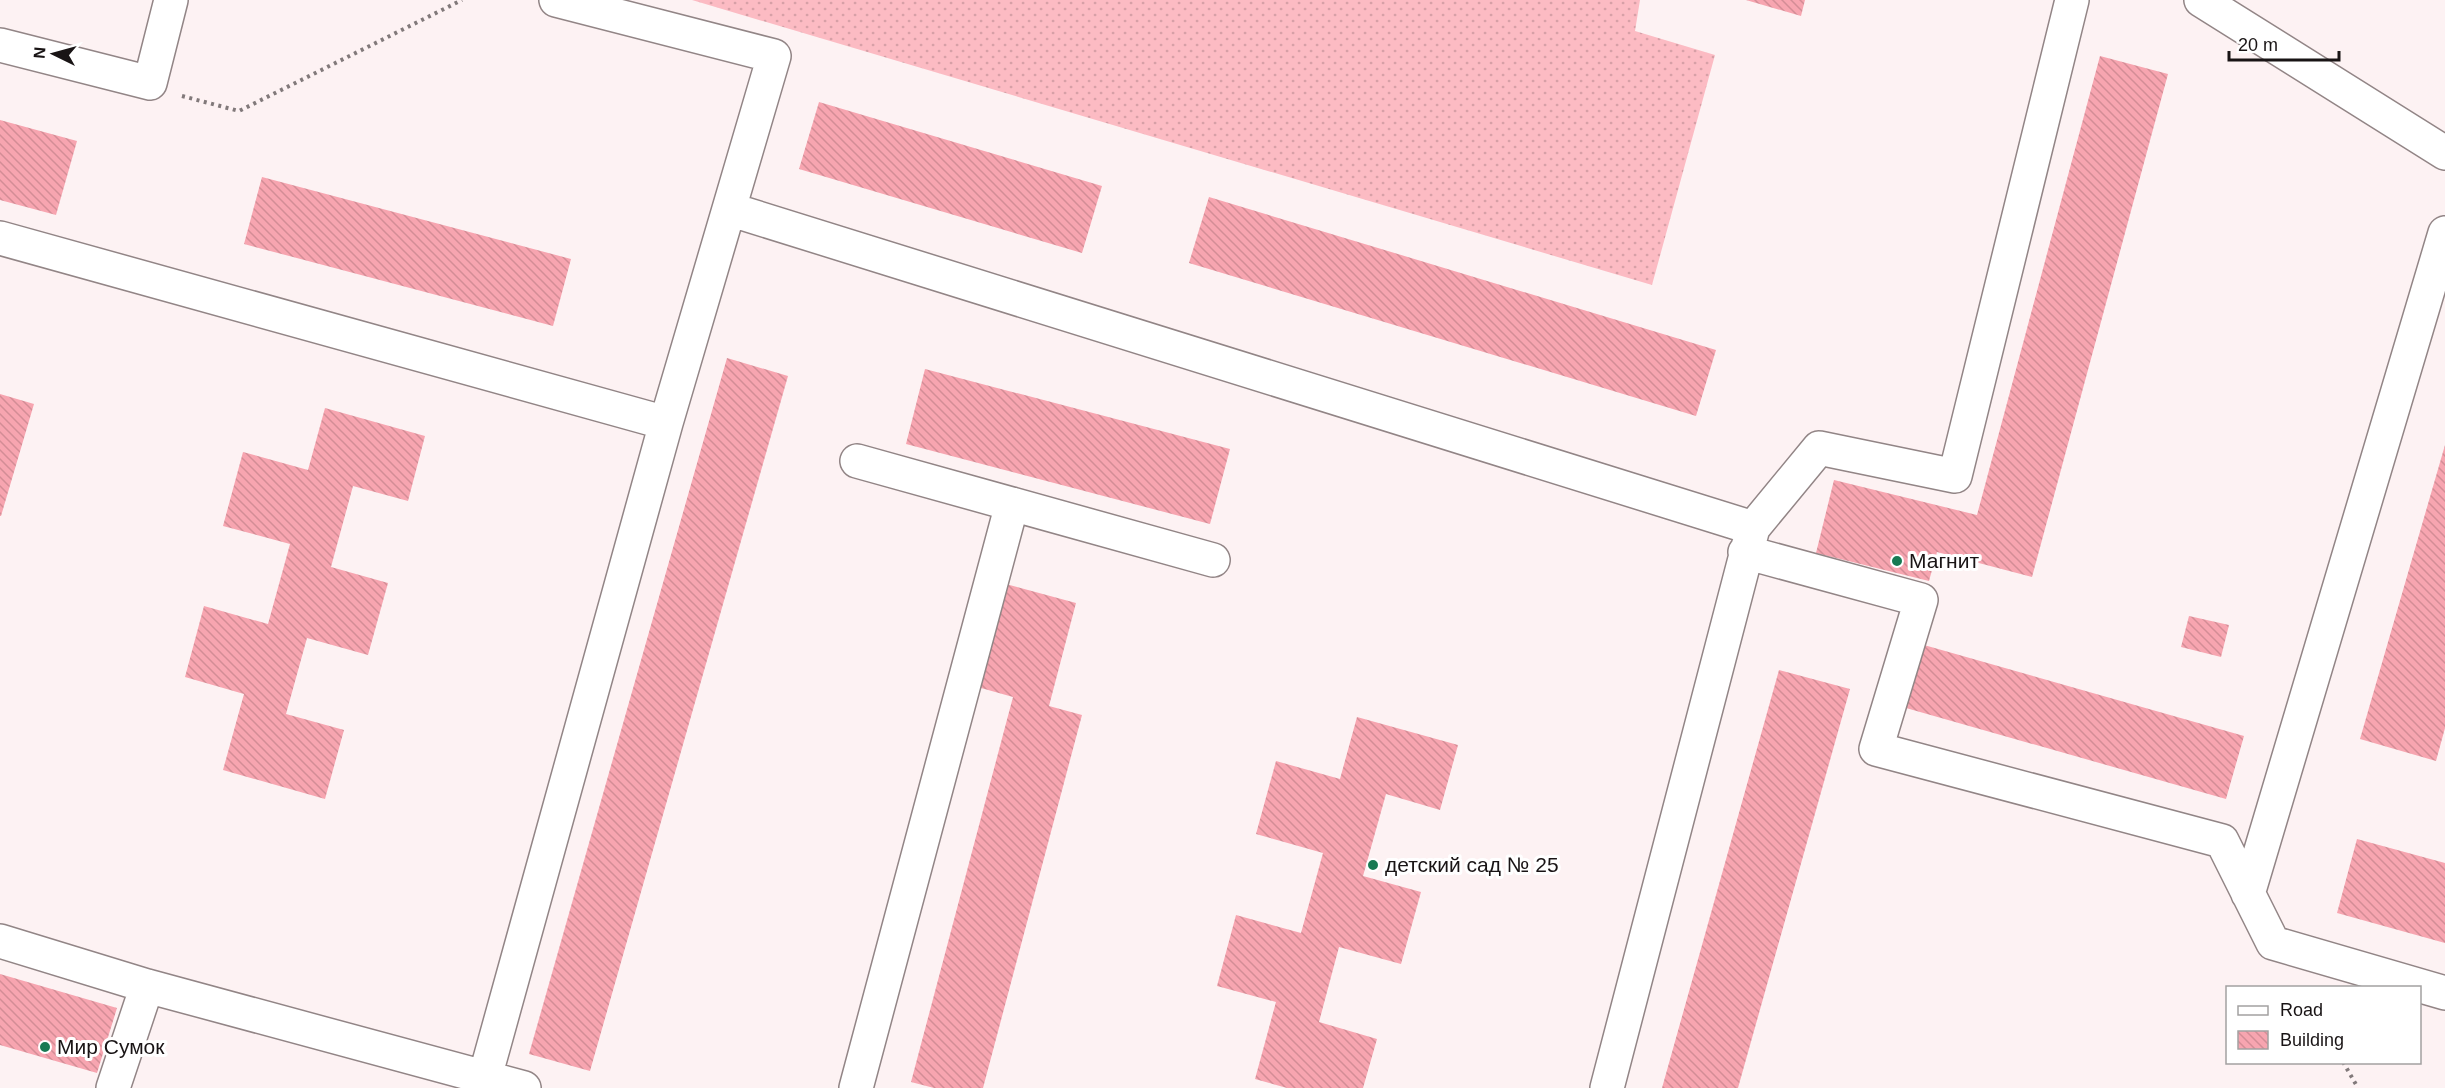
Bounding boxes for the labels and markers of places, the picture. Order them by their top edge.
place label: Магнит [1909,549,1979,572]
marker: Магнит [1890,554,1904,568]
place label: детский сад № 25 [1385,853,1559,876]
marker: детский сад № 25 [1366,858,1380,872]
place label: Мир Сумок [57,1035,165,1058]
marker: Мир Сумок [38,1040,52,1054]

